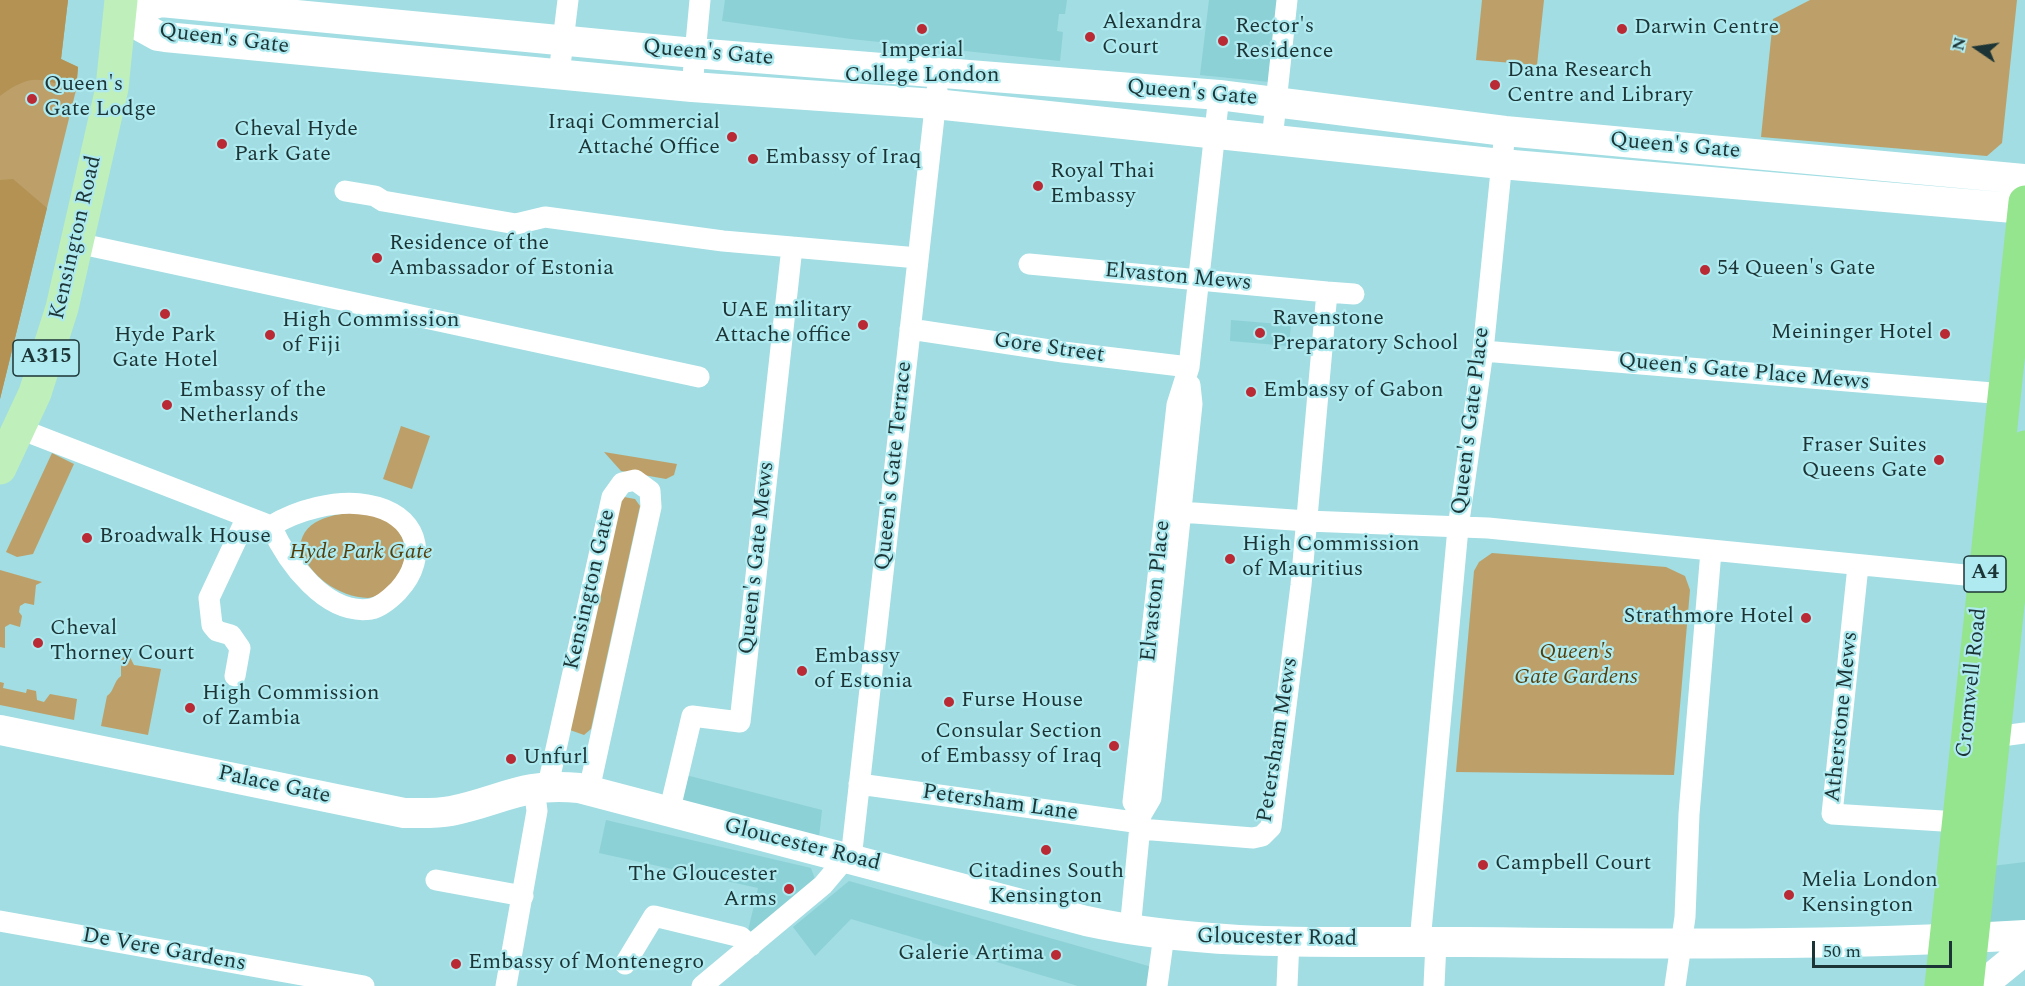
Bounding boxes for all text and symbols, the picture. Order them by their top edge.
place label: Alexandra Court [1102,11,1202,62]
place label: Rector's Residence [1235,15,1334,66]
place label: Darwin Centre [1634,16,1779,42]
north arrow [1947,18,2007,78]
street label: Queen's Gate [157,19,291,61]
marker: Imperial College London [915,22,929,36]
marker: Darwin Centre [1615,22,1629,36]
marker: Alexandra Court [1083,30,1097,44]
marker: Rector's Residence [1216,34,1230,48]
street label: Queen's Gate [642,35,774,73]
text: N [1946,35,1973,53]
place label: Imperial College London [845,39,999,90]
place label: Dana Research Centre and Library [1507,59,1693,110]
place label: Queen's Gate Lodge [44,73,156,124]
street label: Queen's Gate [1126,75,1258,113]
marker: Dana Research Centre and Library [1488,78,1502,92]
marker: Queen's Gate Lodge [25,92,39,106]
place label: Iraqi Commercial Attaché Office [547,111,720,162]
place label: Cheval Hyde Park Gate [234,118,358,170]
street label: Queen's Gate [1609,128,1741,166]
marker: Iraqi Commercial Attaché Office [725,130,739,144]
marker: Cheval Hyde Park Gate [215,137,229,151]
place label: Embassy of Iraq [765,146,922,172]
marker: Embassy of Iraq [746,152,760,166]
street label: Kensington Road [45,153,109,323]
place label: Royal Thai Embassy [1050,160,1155,212]
marker: Royal Thai Embassy [1031,179,1045,193]
place label: Residence of the Ambassador of Estonia [389,232,614,284]
marker: Residence of the Ambassador of Estonia [370,251,384,265]
place label: 54 Queen's Gate [1717,257,1875,283]
street label: Elvaston Mews [1104,258,1252,298]
marker: 54 Queen's Gate [1698,263,1712,277]
place label: UAE military Attache office [714,299,851,350]
marker: Hyde Park Gate Hotel [158,307,172,321]
place label: Ravenstone Preparatory School [1272,307,1459,358]
place label: High Commission of Fiji [282,309,460,360]
marker: UAE military Attache office [856,318,870,332]
place label: Meininger Hotel [1771,321,1933,347]
place label: Hyde Park Gate Hotel [112,324,218,376]
marker: Ravenstone Preparatory School [1253,326,1267,340]
street label: Queen's Gate Place [1447,326,1497,516]
marker: Meininger Hotel [1938,327,1952,341]
marker: High Commission of Fiji [263,328,277,342]
street label: Gore Street [992,328,1106,370]
road number: A315 [13,340,79,376]
street label: Queen's Gate Place Mews [1617,349,1871,397]
street label: Queen's Gate Terrace [871,360,919,572]
place label: Embassy of the Netherlands [179,379,326,430]
place label: Embassy of Gabon [1263,379,1444,405]
marker: Embassy of Gabon [1244,385,1258,399]
marker: Embassy of the Netherlands [160,398,174,412]
place label: Fraser Suites Queens Gate [1801,434,1927,486]
marker: Fraser Suites Queens Gate [1932,453,1946,467]
street label: Queen's Gate Mews [735,460,781,656]
street label: Kensington Gate [560,507,622,673]
street label: Elvaston Place [1136,519,1178,663]
place label: Broadwalk House [99,525,271,551]
marker: Broadwalk House [80,531,94,545]
place label: High Commission of Mauritius [1242,533,1420,584]
park label: Hyde Park Gate [289,541,433,567]
marker: High Commission of Mauritius [1223,552,1237,566]
road number: A4 [1964,556,2006,592]
place label: Strathmore Hotel [1624,605,1794,631]
street label: Cromwell Road [1952,607,1994,759]
marker: Strathmore Hotel [1799,611,1813,625]
place label: Cheval Thorney Court [50,617,194,668]
street label: Atherstone Mews [1821,630,1865,804]
marker: Cheval Thorney Court [31,636,45,650]
park label: Queen's Gate Gardens [1514,641,1638,692]
place label: Embassy of Estonia [814,645,913,696]
street label: Petersham Mews [1253,656,1305,824]
marker: Embassy of Estonia [795,664,809,678]
place label: High Commission of Zambia [202,682,380,734]
place label: Furse House [961,689,1083,715]
marker: Furse House [942,695,956,709]
marker: High Commission of Zambia [183,701,197,715]
place label: Consular Section of Embassy of Iraq [921,720,1102,772]
marker: Consular Section of Embassy of Iraq [1107,739,1121,753]
place label: Unfurl [523,746,588,772]
marker: Unfurl [504,752,518,766]
street label: Palace Gate [215,761,333,811]
street label: Petersham Lane [920,780,1080,828]
street label: Gloucester Road [721,814,883,878]
marker: Citadines South Kensington [1039,843,1053,857]
place label: Campbell Court [1495,852,1651,878]
marker: Campbell Court [1476,858,1490,872]
place label: Citadines South Kensington [968,860,1124,912]
place label: The Gloucester Arms [628,863,777,914]
place label: Melia London Kensington [1801,869,1938,920]
marker: The Gloucester Arms [782,882,796,896]
marker: Melia London Kensington [1782,888,1796,902]
street label: De Vere Gardens [80,924,248,978]
street label: Gloucester Road [1197,924,1357,954]
scale bar [1815,929,1954,967]
text: 50 m [1823,938,1861,965]
place label: Galerie Artima [898,942,1044,968]
marker: Galerie Artima [1049,948,1063,962]
place label: Embassy of Montenegro [468,951,704,977]
marker: Embassy of Montenegro [449,957,463,971]

